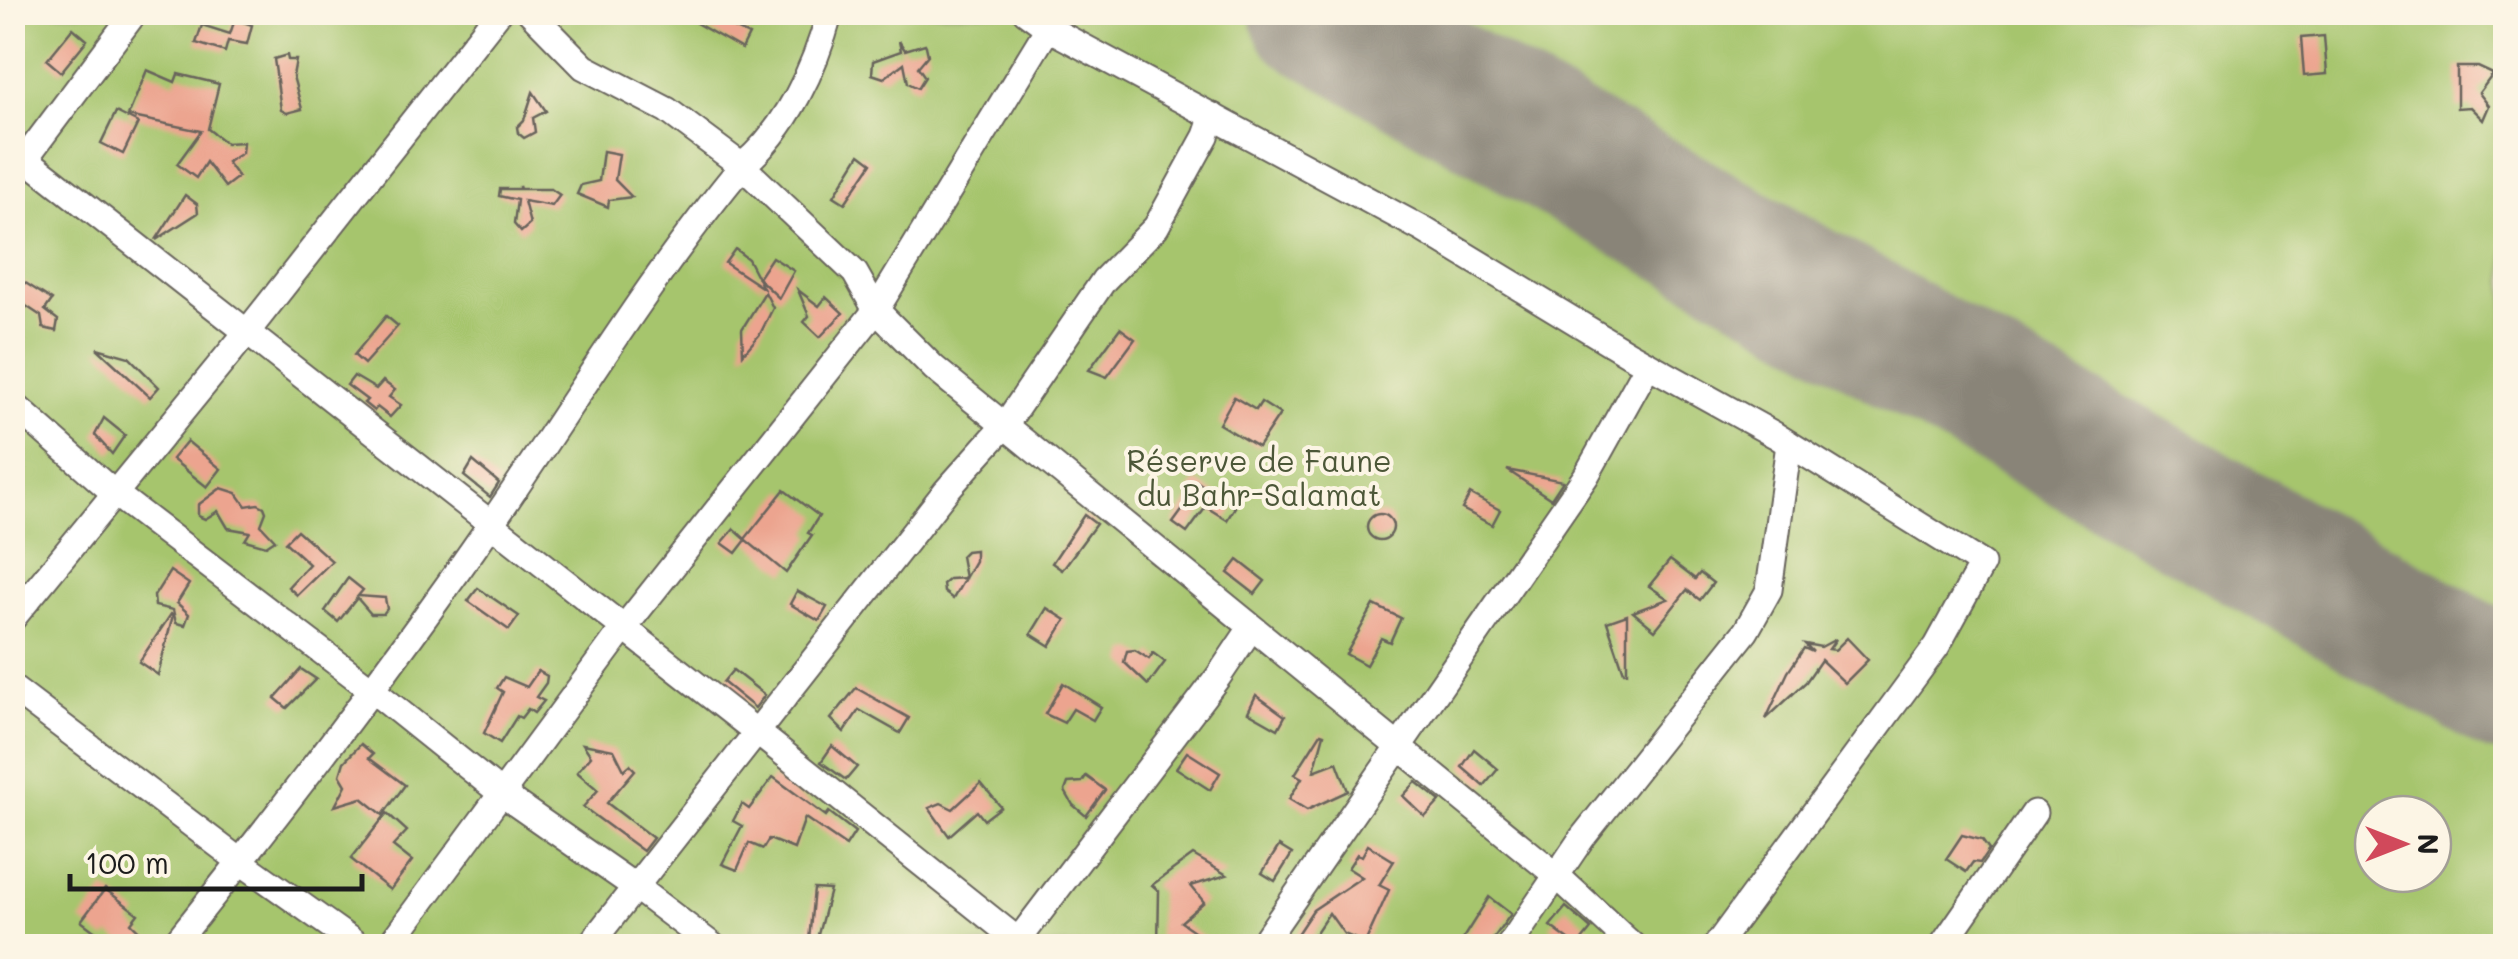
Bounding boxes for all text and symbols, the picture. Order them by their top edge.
park label: Réserve de Faune du Bahr-Salamat [1127,440,1391,514]
north arrow [2353,794,2453,894]
scale bar [70,829,362,891]
text: N [2411,833,2447,855]
text: 100 m [85,842,169,882]

